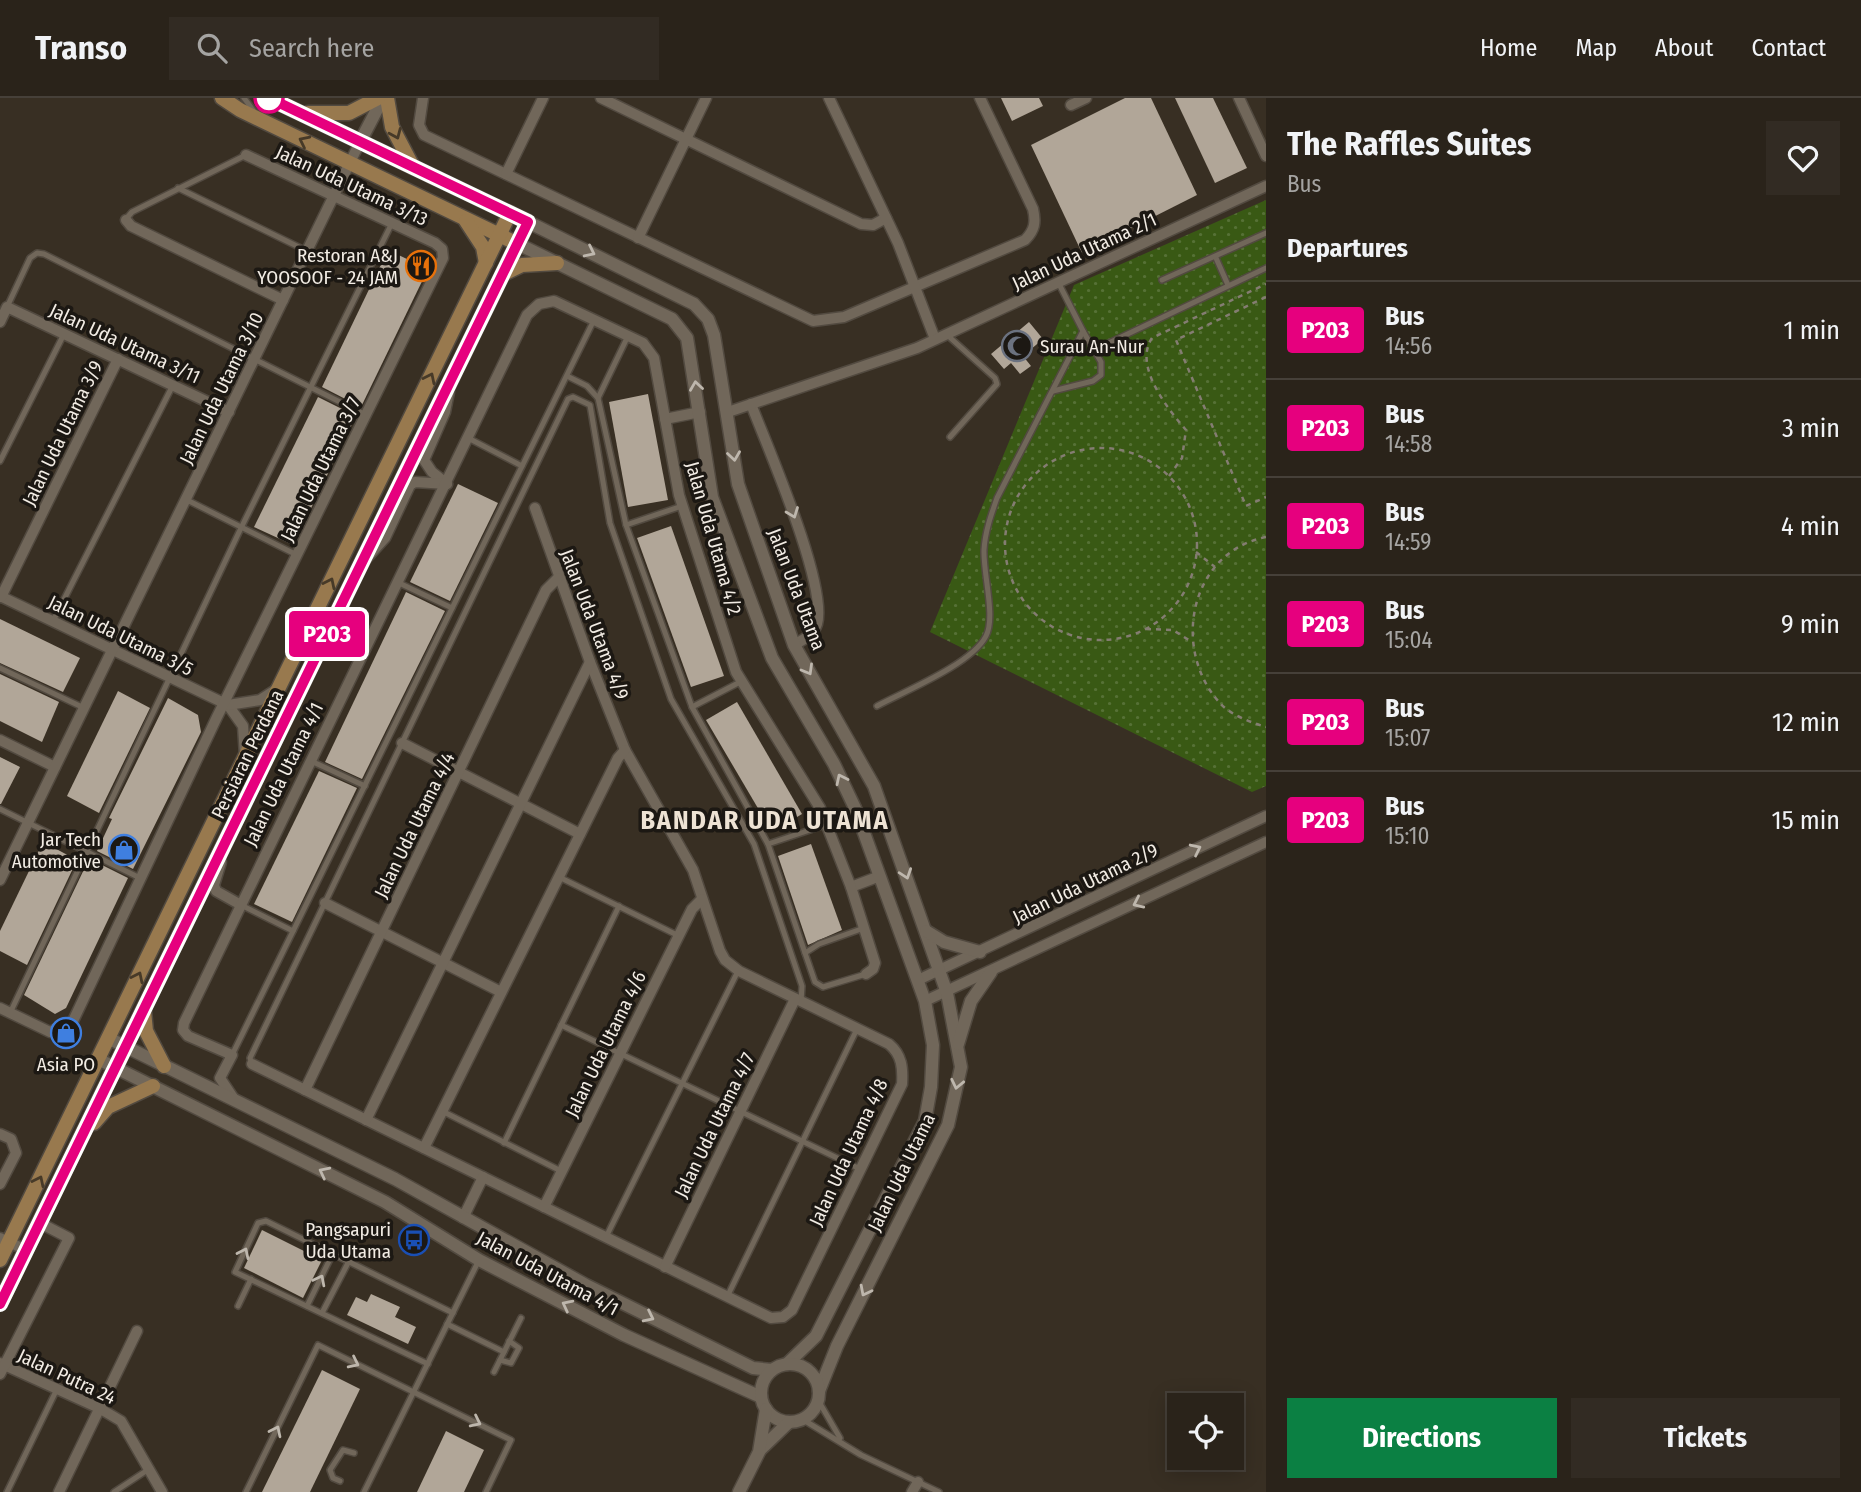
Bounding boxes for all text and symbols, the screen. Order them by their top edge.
search box [169,17,659,80]
text: Transo [35,28,127,68]
icon: search [193,29,231,67]
text: Search here [249,33,374,64]
text: Home [1480,34,1537,62]
text: Map [1575,34,1617,62]
text: About [1655,34,1713,62]
text: Contact [1751,34,1826,62]
unlabelled marker [254,83,284,113]
button: heart [1766,121,1840,195]
text: The Raffles Suites [1287,124,1532,164]
one-way arrow [387,127,401,139]
one-way arrow [299,135,311,149]
street label: Jalan Uda Utama 3/13 [272,140,431,231]
text: Bus [1287,170,1321,198]
street label: Jalan Uda Utama 2/1 [1008,208,1160,295]
text: Departures [1287,233,1408,264]
place label: Restoran A&J YOOSOOF - 24 JAM [257,244,398,289]
one-way arrow [583,244,595,258]
restaurant icon: Restoran A&J YOOSOOF - 24 JAM [404,249,438,283]
street label: Jalan Uda Utama 3/11 [46,298,204,388]
text: Bus [1385,301,1424,332]
street label: Jalan Uda Utama 3/10 [175,308,268,468]
text: 1 min [1784,315,1840,346]
text: P203 [1302,316,1349,344]
mosque icon: Surau An-Nur [1000,329,1034,363]
text: 14:56 [1385,332,1432,360]
place label: Surau An-Nur [1040,335,1145,358]
street label: Jalan Uda Utama 3/9 [17,357,108,510]
one-way arrow [421,373,435,386]
one-way arrow [689,380,704,392]
street label: Jalan Uda Utama 3/7 [276,393,366,545]
text: Bus [1385,399,1424,430]
text: 3 min [1782,413,1840,444]
text: P203 [1302,414,1349,442]
text: 14:58 [1385,430,1432,458]
one-way arrow [727,450,742,462]
street label: Jalan Uda Utama 4/2 [681,459,746,617]
text: Bus [1385,497,1424,528]
one-way arrow [785,507,799,519]
text: 4 min [1781,511,1840,542]
text: P203 [1302,512,1349,540]
street label: Jalan Uda Utama [763,525,830,653]
text: 14:59 [1385,528,1431,556]
street label: Jalan Uda Utama 4/9 [555,546,634,703]
one-way arrow [322,578,336,590]
street label: Jalan Uda Utama 3/5 [44,590,197,681]
text: Bus [1385,595,1424,626]
text: 9 min [1781,609,1840,640]
text: P203 [1302,610,1349,638]
line badge: P203 [278,611,376,657]
text: P203 [303,620,351,648]
text: 15:04 [1385,626,1433,654]
one-way arrow [800,662,813,675]
street label: Persiaran Perdana [206,686,289,823]
text: Bus [1385,693,1424,724]
street label: Jalan Uda Utama 4/1 [239,699,328,850]
text: 12 min [1772,707,1840,738]
text: P203 [1302,708,1349,736]
text: 15:07 [1385,724,1430,752]
street label: Jalan Uda Utama 4/4 [369,749,460,902]
one-way arrow [835,774,849,786]
text: Bus [1385,791,1424,822]
district label: BANDAR UDA UTAMA [640,805,890,836]
text: 15 min [1772,805,1840,836]
text: P203 [1302,806,1349,834]
text: 15:10 [1385,822,1429,850]
place label: Jar Tech Automotive [12,828,101,873]
shop icon: Jar Tech Automotive [107,833,141,867]
street label: Jalan Uda Utama 2/9 [1009,838,1162,929]
one-way arrow [1189,843,1201,857]
one-way arrow [898,868,912,880]
one-way arrow [1133,894,1145,908]
street label: Jalan Uda Utama 4/6 [560,967,651,1121]
one-way arrow [130,972,144,984]
shop icon: Asia PO [49,1016,83,1050]
street label: Jalan Uda Utama 4/7 [669,1049,760,1201]
place label: Asia PO [37,1053,95,1076]
street label: Jalan Uda Utama 4/8 [804,1075,893,1230]
one-way arrow [951,1078,966,1090]
street label: Jalan Uda Utama [863,1109,940,1235]
one-way arrow [319,1166,331,1180]
one-way arrow [30,1176,44,1188]
place label: Pangsapuri Uda Utama [305,1218,391,1263]
bus stop icon: Pangsapuri Uda Utama [397,1223,431,1257]
street label: Jalan Uda Utama 4/1 [473,1226,623,1320]
one-way arrow [236,1248,250,1260]
one-way arrow [312,1275,325,1287]
one-way arrow [859,1284,873,1296]
one-way arrow [562,1300,574,1313]
one-way arrow [642,1308,654,1322]
street label: Jalan Putra 24 [14,1344,120,1409]
one-way arrow [347,1354,359,1368]
map controls [1167,1393,1244,1470]
button: locate [1167,1393,1244,1470]
button: Directions [1287,1398,1557,1478]
button: Tickets [1571,1398,1840,1478]
one-way arrow [469,1414,481,1428]
one-way arrow [268,1426,282,1438]

